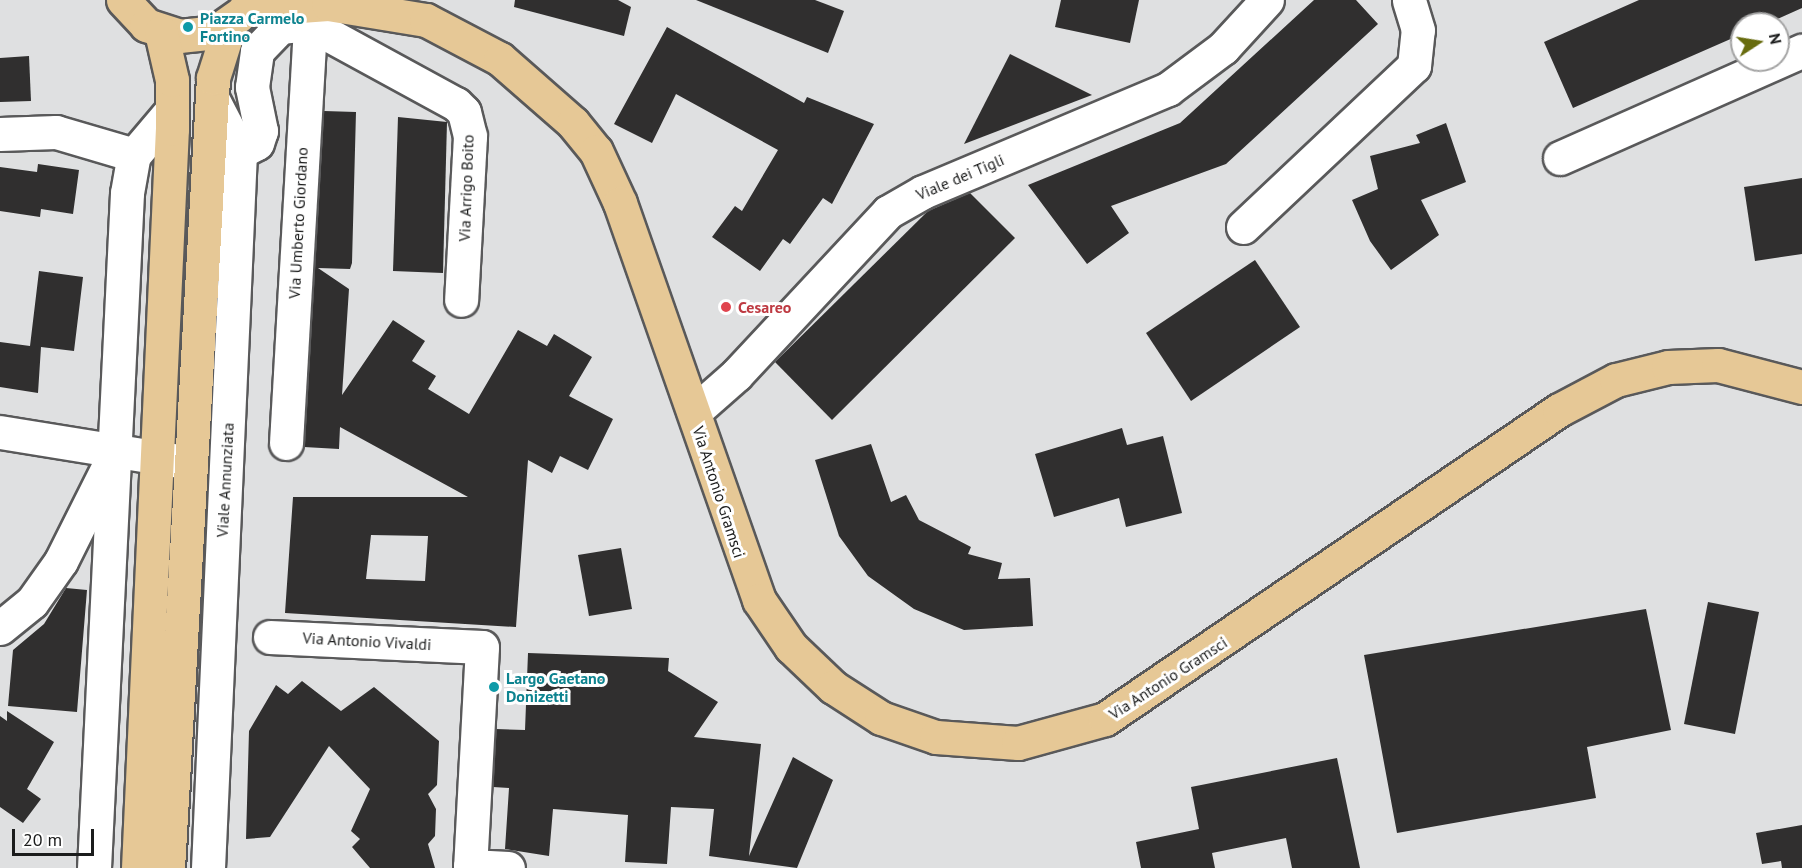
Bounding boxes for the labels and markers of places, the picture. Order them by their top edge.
place label: Piazza Carmelo Fortino [200,8,305,46]
marker: Piazza Carmelo Fortino [181,20,195,34]
place label: Cesareo [738,297,791,317]
marker: Cesareo [719,300,733,314]
place label: Largo Gaetano Donizetti [506,668,606,706]
marker: Largo Gaetano Donizetti [487,680,501,694]

